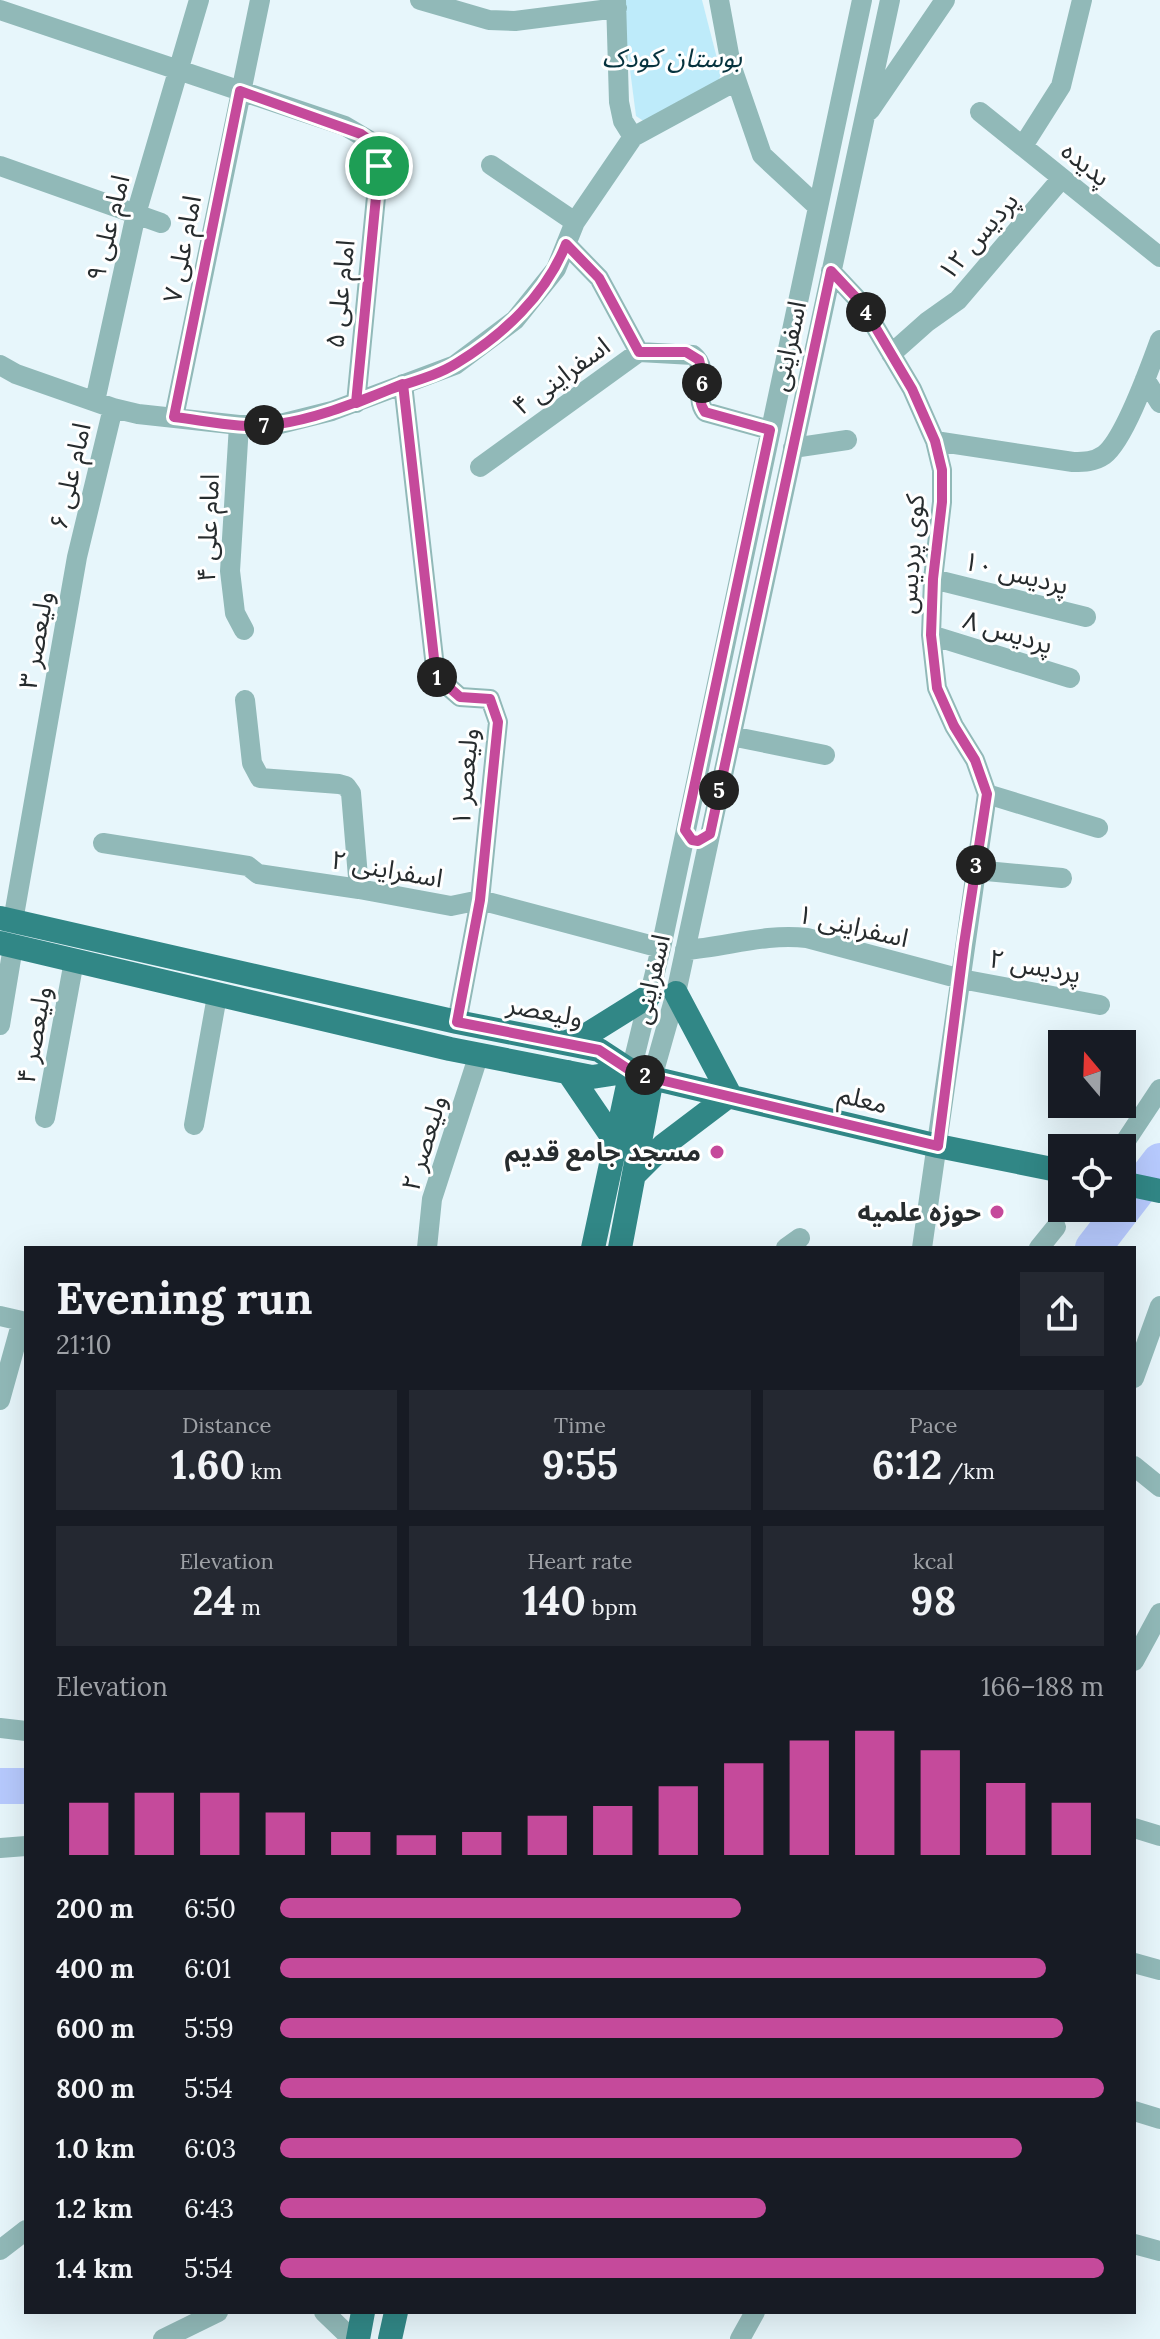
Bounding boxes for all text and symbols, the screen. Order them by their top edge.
park label: بوستان کودک [602,41,743,74]
pin [345,132,413,200]
street label: پدیده [1054,134,1118,194]
icon: arrive [357,144,401,188]
street label: امام علی ۹ [78,171,141,286]
street label: پردیس ۱۲ [930,184,1026,288]
street label: امام علی ۷ [155,192,212,306]
street label: امام علی ۵ [317,238,366,350]
pin: 4 [846,292,886,332]
street label: اسفراینی [762,298,813,394]
text: 4 [860,298,872,326]
street label: اسفراینی ۴ [505,329,616,422]
pin: 6 [682,363,722,403]
text: 6 [696,369,708,397]
pin: 7 [244,405,284,445]
text: 7 [259,411,269,439]
street label: امام علی ۶ [41,419,102,533]
street label: امام علی ۴ [189,473,230,583]
street label: کوی پردیس [890,493,932,615]
street label: پردیس ۱۰ [960,544,1072,603]
street label: ولیعصر ۳ [11,589,60,691]
street label: پردیس ۸ [959,602,1057,662]
pin: 1 [417,657,457,697]
text: 1 [433,663,441,691]
street label: ولیعصر ۱ [444,727,485,827]
pin: 5 [699,770,739,810]
text: 5 [713,776,725,804]
street label: اسفراینی ۲ [329,842,446,895]
pin: 3 [956,845,996,885]
text: 3 [970,851,982,879]
street label: اسفراینی ۱ [794,897,912,954]
street label: اسفراینی [624,931,677,1027]
street label: پردیس ۲ [987,941,1083,991]
street label: ولیعصر ۴ [9,984,58,1086]
street label: ولیعصر [503,987,586,1034]
north arrow [1048,1030,1136,1118]
map controls [1048,1030,1136,1222]
pin: 2 [625,1055,665,1095]
text: 2 [639,1061,651,1089]
street label: معلم [834,1077,891,1124]
street label: ولیعصر ۲ [393,1091,454,1195]
button: locate [1048,1134,1136,1222]
place label: مسجد جامع قدیم [505,1135,701,1172]
marker: مسجد جامع قدیم [708,1143,726,1161]
place label: حوزه علمیه [858,1195,981,1228]
marker: حوزه علمیه [988,1203,1006,1221]
text: Evening run [56,1270,313,1326]
button: share [1020,1272,1104,1356]
text: 21:10 [56,1328,112,1361]
text: Distance [182,1411,271,1439]
text: Time [554,1411,606,1439]
text: Pace [909,1411,957,1439]
text: 1.60 [171,1439,245,1490]
text: 9:55 [542,1439,618,1490]
text: 6:12 [872,1439,942,1490]
text: km [245,1457,282,1485]
text: /km [942,1457,995,1485]
text: Elevation [179,1547,274,1575]
text: Heart rate [528,1547,632,1575]
text: kcal [913,1547,954,1575]
text: 24 [192,1575,236,1626]
text: 140 [523,1575,586,1626]
text: 98 [910,1575,956,1626]
text: m [236,1593,261,1621]
text: bpm [586,1593,637,1621]
text: Elevation [56,1670,168,1703]
text: 166–188 m [981,1670,1104,1703]
text: 200 m [56,1892,134,1925]
text: 6:50 [184,1892,236,1925]
text: 400 m [56,1952,134,1985]
text: 6:01 [184,1952,231,1985]
text: 600 m [56,2012,135,2045]
text: 5:59 [184,2012,234,2045]
text: 800 m [56,2072,135,2105]
text: 5:54 [184,2072,233,2105]
text: 1.0 km [56,2132,135,2165]
text: 6:03 [184,2132,236,2165]
text: 1.2 km [56,2192,133,2225]
text: 6:43 [184,2192,234,2225]
text: 1.4 km [56,2252,133,2285]
text: 5:54 [184,2252,233,2285]

